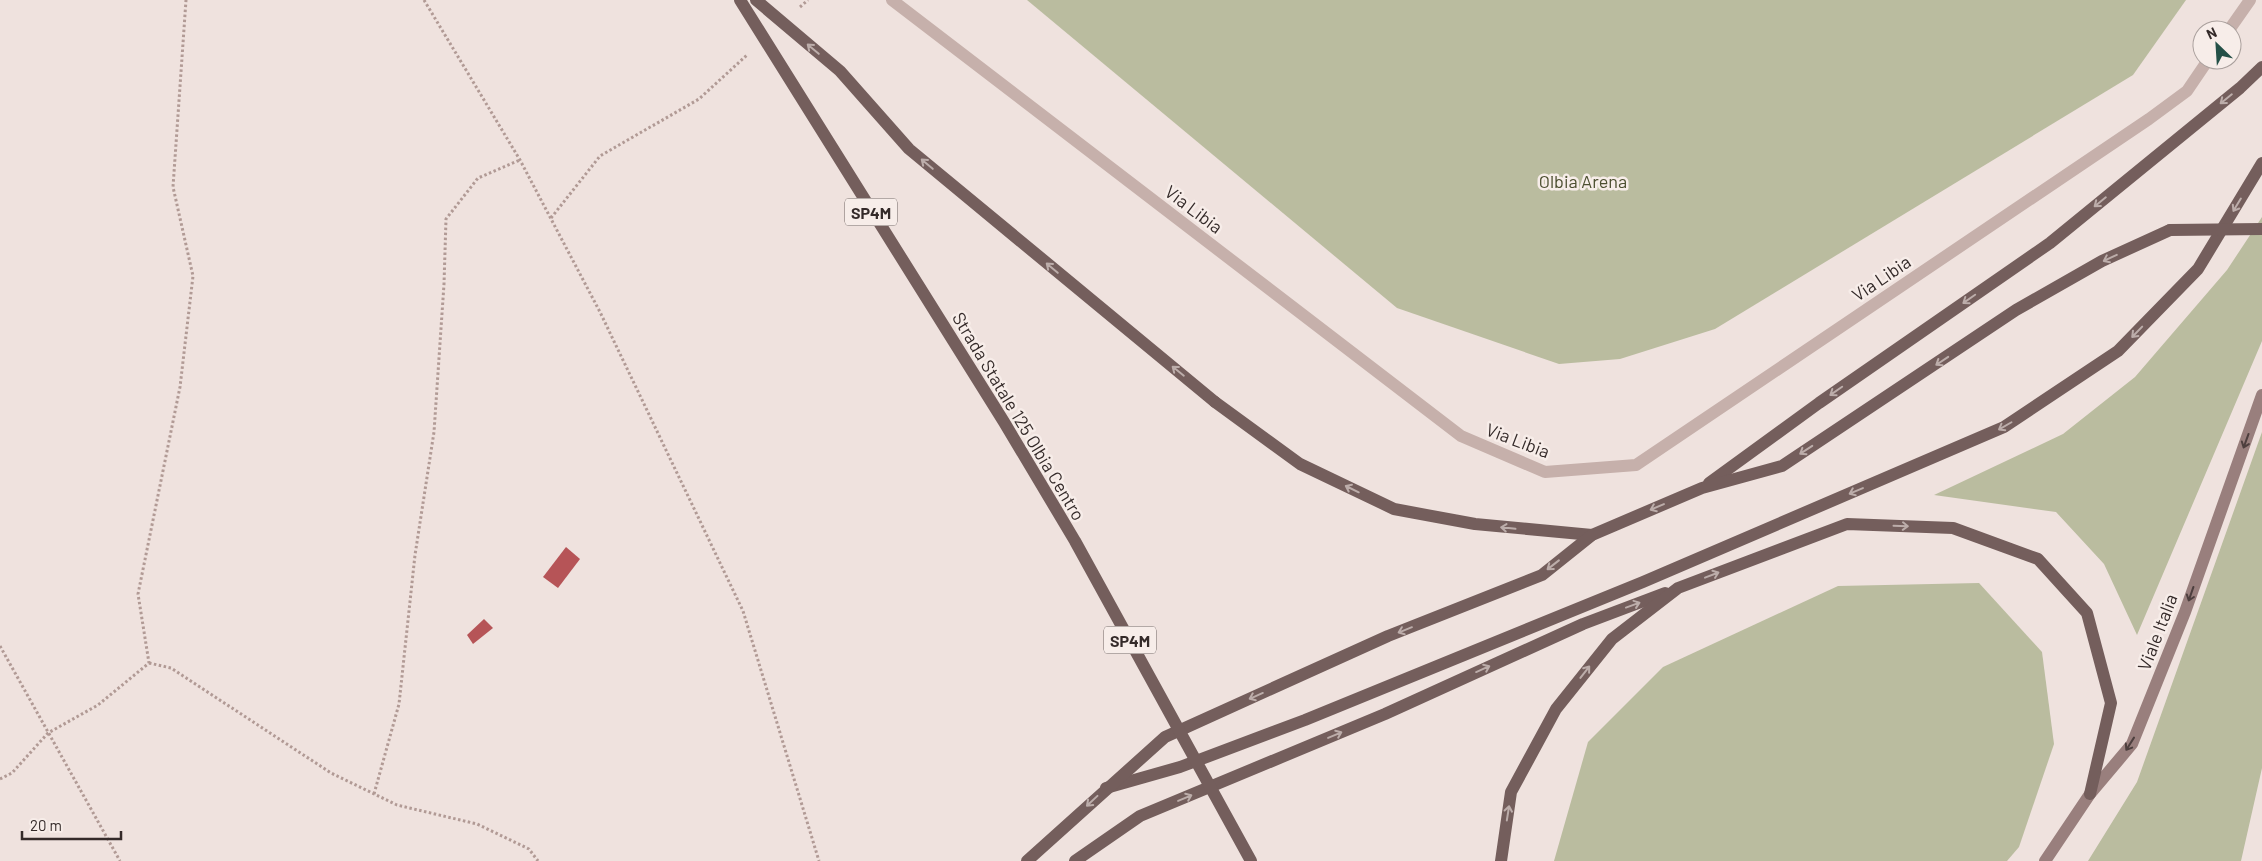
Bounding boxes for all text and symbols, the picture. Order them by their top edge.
north arrow [2192,20,2242,70]
text: N [2203,23,2219,42]
one-way arrow [807,43,820,54]
one-way arrow [2220,94,2233,105]
one-way arrow [921,159,934,170]
park label: Olbia Arena [1539,170,1627,192]
street label: Via Libia [1161,180,1227,238]
one-way arrow [2094,197,2107,208]
one-way arrow [2231,197,2241,211]
road number: SP4M [845,198,897,226]
street label: Via Libia [1847,250,1915,306]
one-way arrow [2103,253,2118,263]
one-way arrow [1046,263,1059,274]
one-way arrow [1963,294,1977,304]
street label: Strada Statale 125 Olbia Centro [948,308,1090,524]
one-way arrow [2131,325,2143,338]
one-way arrow [1935,356,1949,366]
one-way arrow [1171,365,1184,376]
one-way arrow [1829,386,1843,396]
street label: Via Libia [1483,418,1553,462]
one-way arrow [1999,421,2013,431]
one-way arrow [2240,433,2250,449]
one-way arrow [1799,445,1813,455]
one-way arrow [1345,484,1360,493]
one-way arrow [1849,487,1864,496]
one-way arrow [1650,502,1665,512]
one-way arrow [1892,521,1908,531]
one-way arrow [1500,523,1516,533]
one-way arrow [1547,560,1560,571]
one-way arrow [1704,570,1720,579]
one-way arrow [2186,586,2195,601]
street label: Viale Italia [2132,591,2182,673]
one-way arrow [1624,600,1640,609]
one-way arrow [1398,625,1413,635]
road number: SP4M [1104,626,1156,654]
one-way arrow [1475,664,1490,673]
one-way arrow [1580,666,1591,679]
one-way arrow [1249,691,1264,701]
one-way arrow [1327,730,1342,739]
one-way arrow [2125,737,2135,751]
one-way arrow [1177,792,1192,802]
one-way arrow [1086,795,1098,807]
one-way arrow [1503,805,1513,821]
scale bar [22,808,121,840]
text: 20 m [30,816,62,834]

